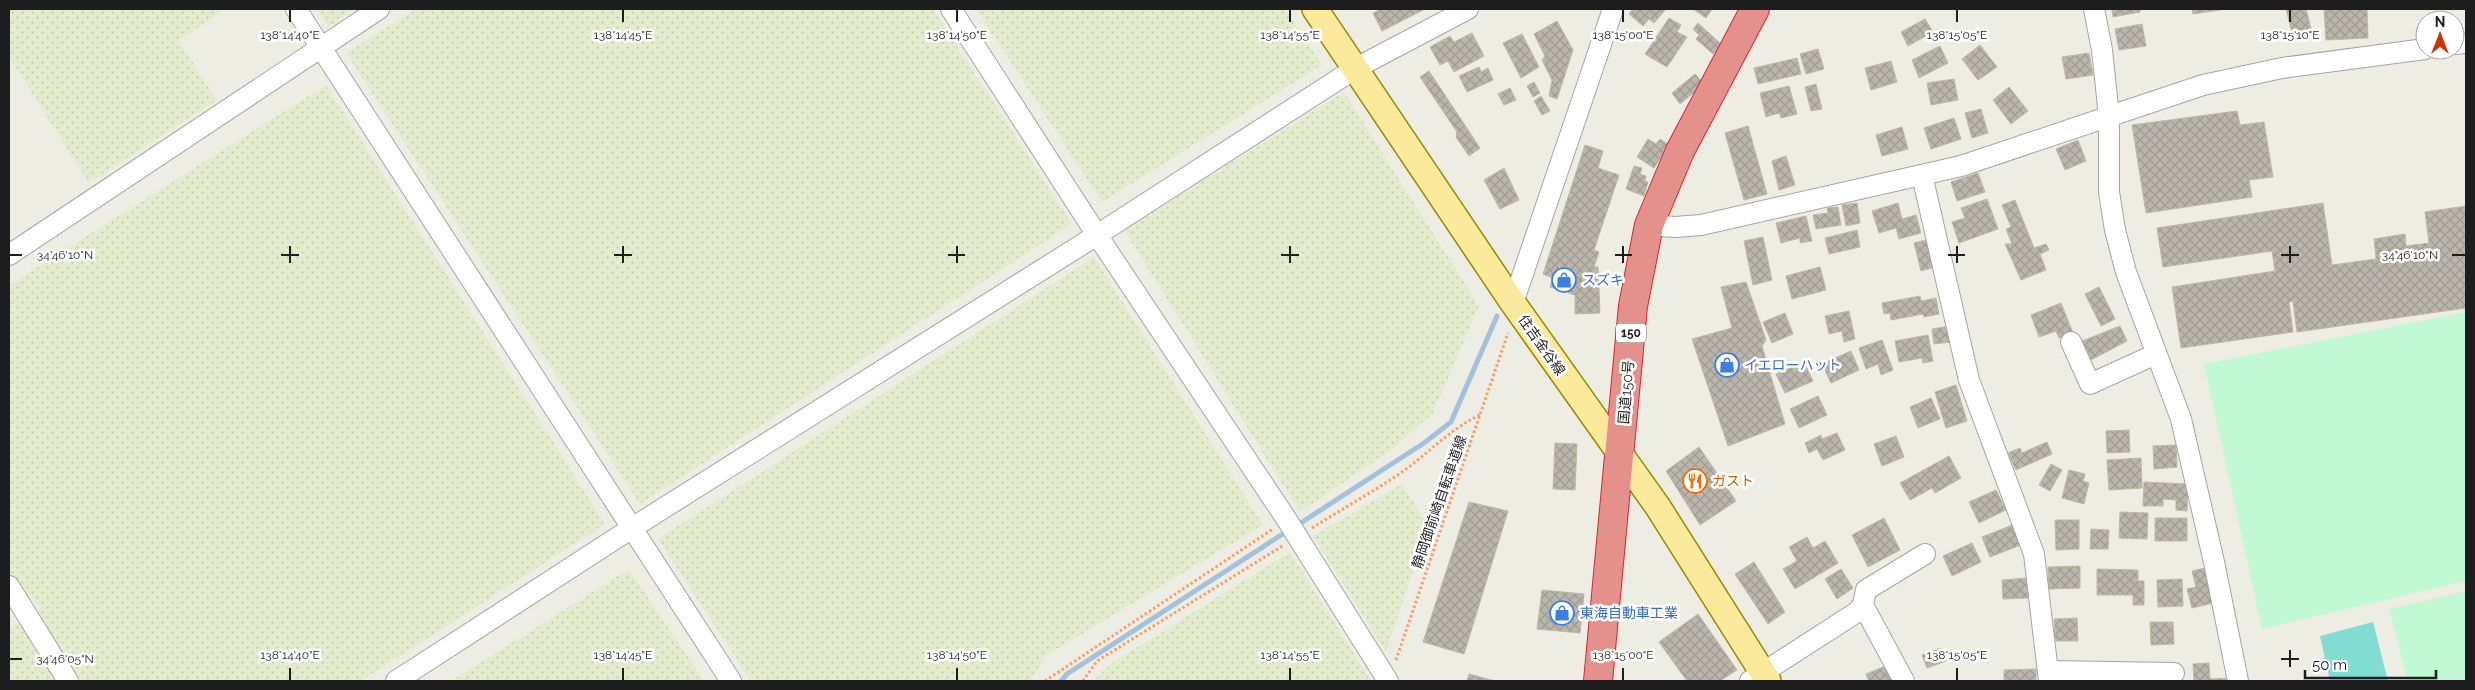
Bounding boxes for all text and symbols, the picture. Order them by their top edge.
north arrow [2415,10,2465,60]
text: N [2435,14,2445,30]
text: 138°14'40"E [260,28,320,42]
text: 138°14'45"E [594,28,652,42]
text: 138°14'50"E [927,28,987,42]
text: 138°14'55"E [1260,28,1320,42]
text: 138°15'00"E [1592,28,1654,42]
text: 138°15'05"E [1927,28,1987,42]
text: 138°15'10"E [2260,28,2320,42]
text: 34°46'10"N [37,248,93,262]
text: 34°46'10"N [2382,248,2438,262]
shop icon: スズキ [1551,267,1577,293]
place label: スズキ [1582,272,1624,288]
street label: 住吉金谷線 [1515,312,1569,378]
road number: 150 [1616,323,1646,342]
shop icon: イエローハット [1714,352,1740,378]
place label: イエローハット [1744,357,1842,373]
street label: 国道150号 [1615,359,1637,425]
street label: 静岡御前崎自転車道線 [1409,433,1469,571]
restaurant icon: ガスト [1682,468,1708,494]
place label: ガスト [1712,473,1754,489]
shop icon: 東海自動車工業 [1549,600,1575,626]
place label: 東海自動車工業 [1580,605,1678,621]
text: 138°14'40"E [260,648,320,662]
text: 138°14'45"E [594,648,652,662]
text: 138°14'50"E [927,648,987,662]
text: 138°14'55"E [1260,648,1320,662]
text: 138°15'00"E [1592,648,1654,662]
text: 138°15'05"E [1927,648,1987,662]
scale bar [2305,648,2436,680]
text: 34°46'05"N [36,652,94,666]
text: 50 m [2312,656,2347,674]

